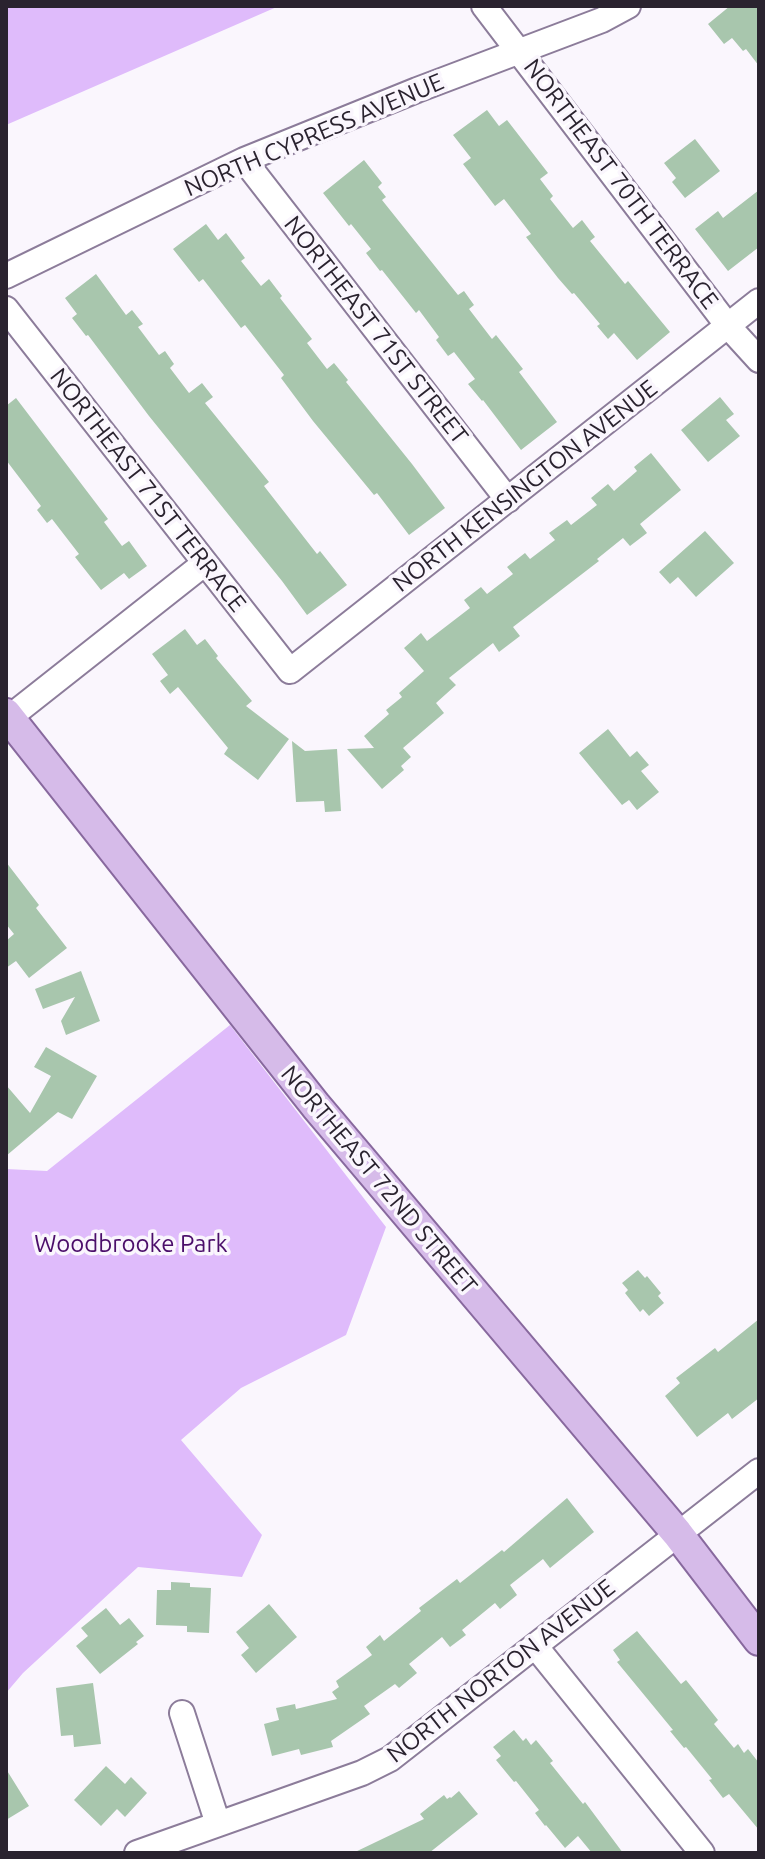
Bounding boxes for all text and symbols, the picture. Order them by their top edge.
street label: NORTHEAST 70TH TERRACE [518,53,724,315]
street label: NORTH CYPRESS AVENUE [180,67,448,203]
street label: NORTHEAST 71ST STREET [278,210,474,450]
street label: NORTHEAST 71ST TERRACE [44,362,252,618]
street label: NORTH KENSINGTON AVENUE [387,374,663,598]
street label: NORTHEAST 72ND STREET [275,1060,483,1300]
park label: Woodbrooke Park [34,1230,228,1258]
street label: NORTH NORTON AVENUE [381,1573,621,1769]

